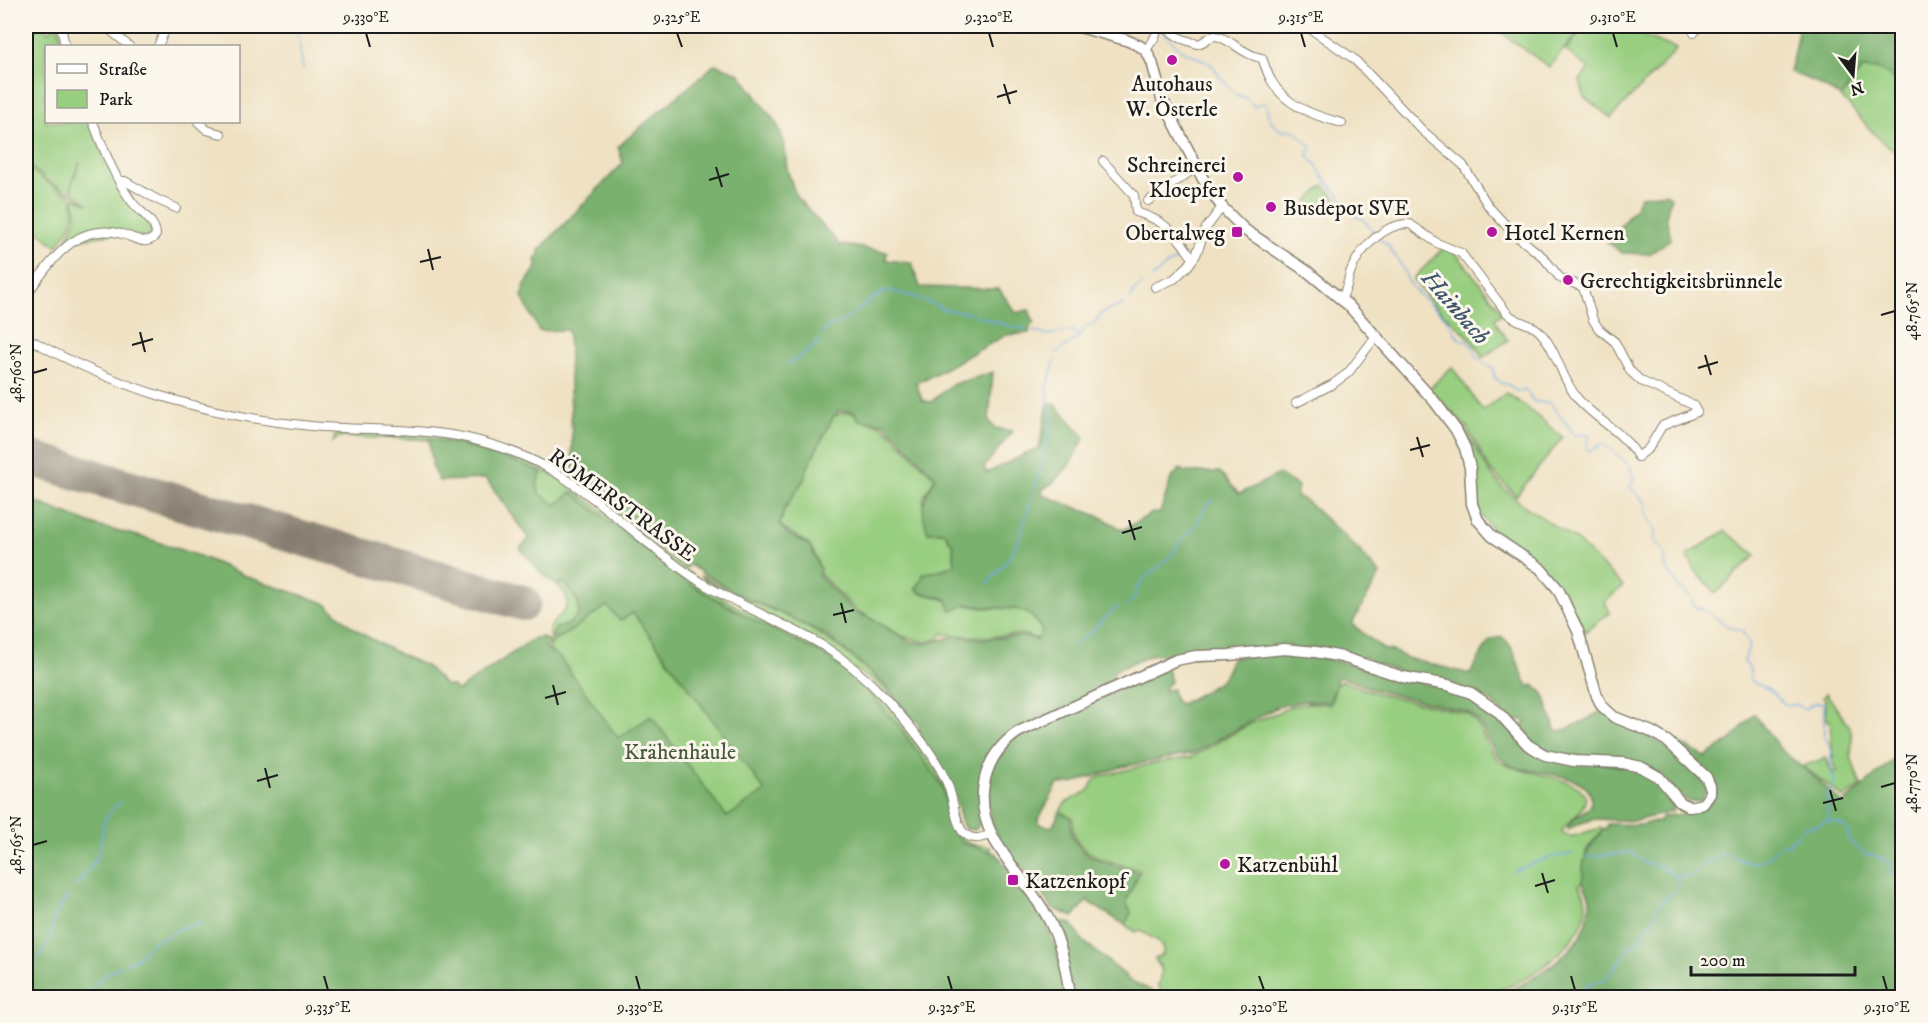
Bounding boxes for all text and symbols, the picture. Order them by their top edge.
text: 9.330°E [342,8,389,27]
text: 9.325°E [653,8,701,27]
text: 9.320°E [964,8,1013,27]
text: 9.315°E [1278,8,1324,27]
text: 9.310°E [1589,8,1636,27]
legend [45,45,240,123]
north arrow [1823,45,1883,105]
marker: Autohaus W. Österle [1165,53,1179,67]
text: Straße [99,59,147,81]
place label: Autohaus W. Österle [1125,71,1218,123]
text: N [1848,77,1866,100]
text: Park [99,89,133,111]
place label: Schreinerei Kloepfer [1127,152,1227,204]
marker: Schreinerei Kloepfer [1231,170,1245,184]
place label: Busdepot SVE [1283,195,1410,222]
marker: Busdepot SVE [1264,200,1278,214]
place label: Obertalweg [1125,220,1225,247]
place label: Hotel Kernen [1504,220,1625,247]
marker: Obertalweg [1230,225,1244,239]
marker: Hotel Kernen [1485,225,1499,239]
water label: Hainbach [1414,263,1496,351]
place label: Gerechtigkeitsbrünnele [1580,268,1783,295]
marker: Gerechtigkeitsbrünnele [1561,273,1575,287]
text: 48.765°N [1903,281,1922,341]
text: 48.760°N [7,343,26,403]
street label: RÖMERSTRASSE [543,443,701,568]
park label: Krähenhäule [624,739,736,766]
text: 48.770°N [1903,753,1922,813]
text: 48.765°N [7,815,26,875]
place label: Katzenbühl [1237,852,1338,879]
marker: Katzenbühl [1218,857,1232,871]
place label: Katzenkopf [1025,868,1130,895]
marker: Katzenkopf [1006,873,1020,887]
scale bar [1691,939,1854,977]
text: 200 m [1700,950,1746,972]
text: 9.335°E [304,998,351,1017]
text: 9.330°E [616,998,663,1017]
text: 9.325°E [928,998,976,1017]
text: 9.320°E [1239,998,1288,1017]
text: 9.315°E [1552,998,1598,1017]
text: 9.310°E [1863,998,1910,1017]

